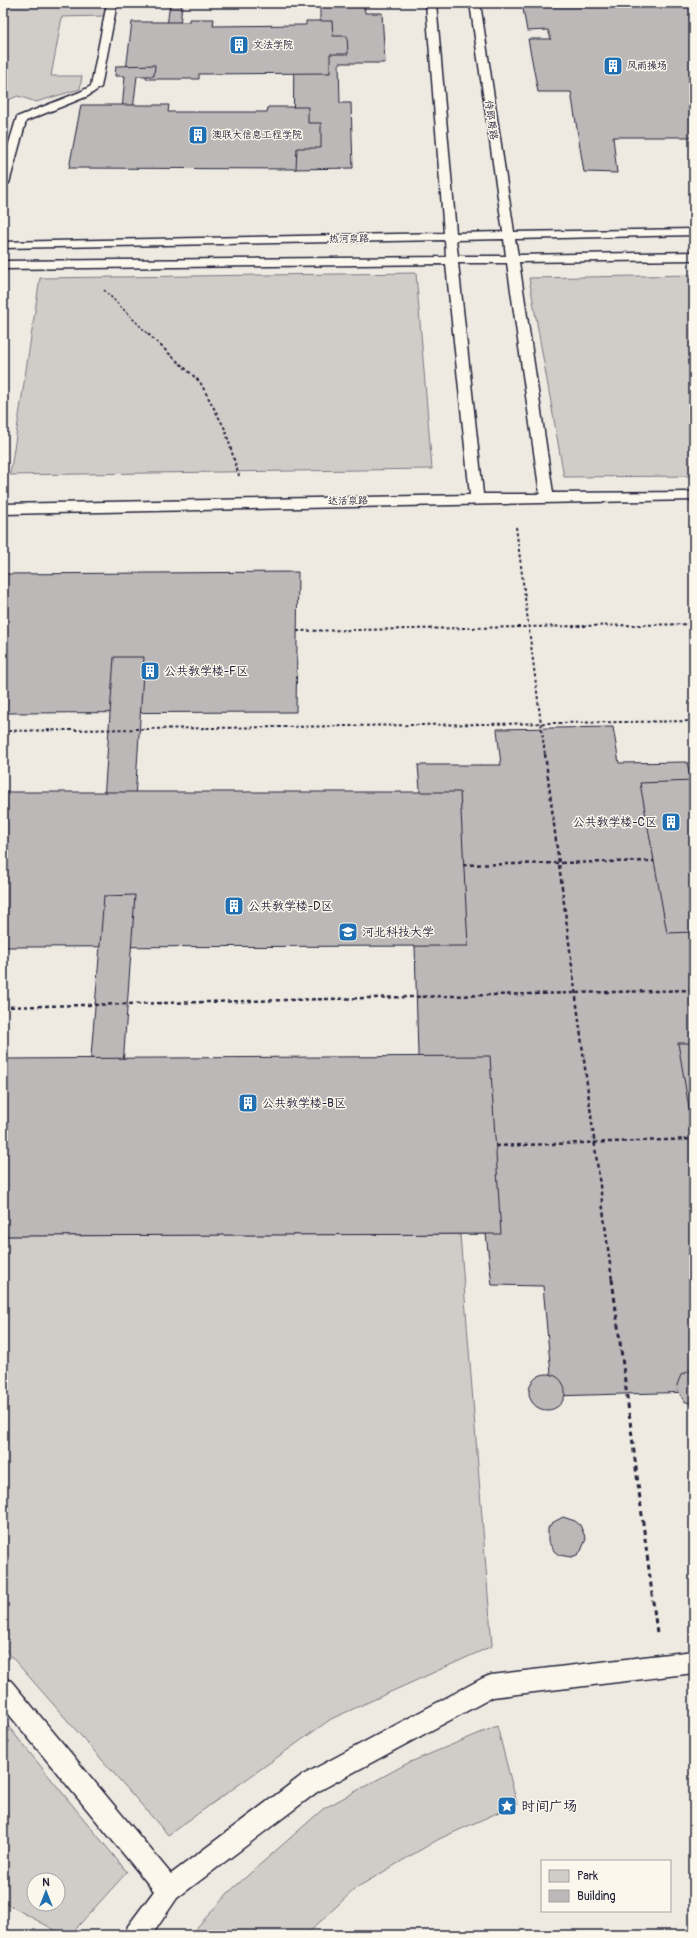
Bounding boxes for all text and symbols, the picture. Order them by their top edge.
building icon: 文法学院 [228,34,250,56]
place label: 文法学院 [253,39,293,51]
building icon: 风雨操场 [602,55,624,77]
place label: 风雨操场 [627,60,667,72]
street label: 侍郎房路 [482,99,500,141]
building icon: 澳联大信息工程学院 [187,124,209,146]
place label: 澳联大信息工程学院 [212,129,302,141]
street label: 热河泉路 [329,233,369,245]
street label: 达活泉路 [328,495,368,507]
building icon: 公共教学楼-F区 [139,660,161,682]
place label: 公共教学楼-F区 [164,664,248,679]
building icon: 公共教学楼-C区 [660,811,682,833]
place label: 公共教学楼-C区 [572,815,657,830]
building icon: 公共教学楼-D区 [223,895,245,917]
place label: 公共教学楼-D区 [248,899,333,914]
school or university icon: 河北科技大学 [337,921,359,943]
place label: 河北科技大学 [362,925,434,940]
building icon: 公共教学楼-B区 [237,1092,259,1114]
place label: 公共教学楼-B区 [262,1096,346,1111]
place icon: 时间广场 [496,1795,518,1817]
place label: 时间广场 [521,1798,577,1815]
legend [541,1860,671,1912]
text: Park [577,1869,598,1884]
north arrow [26,1872,66,1912]
text: N [42,1876,50,1889]
text: Building [577,1889,616,1904]

